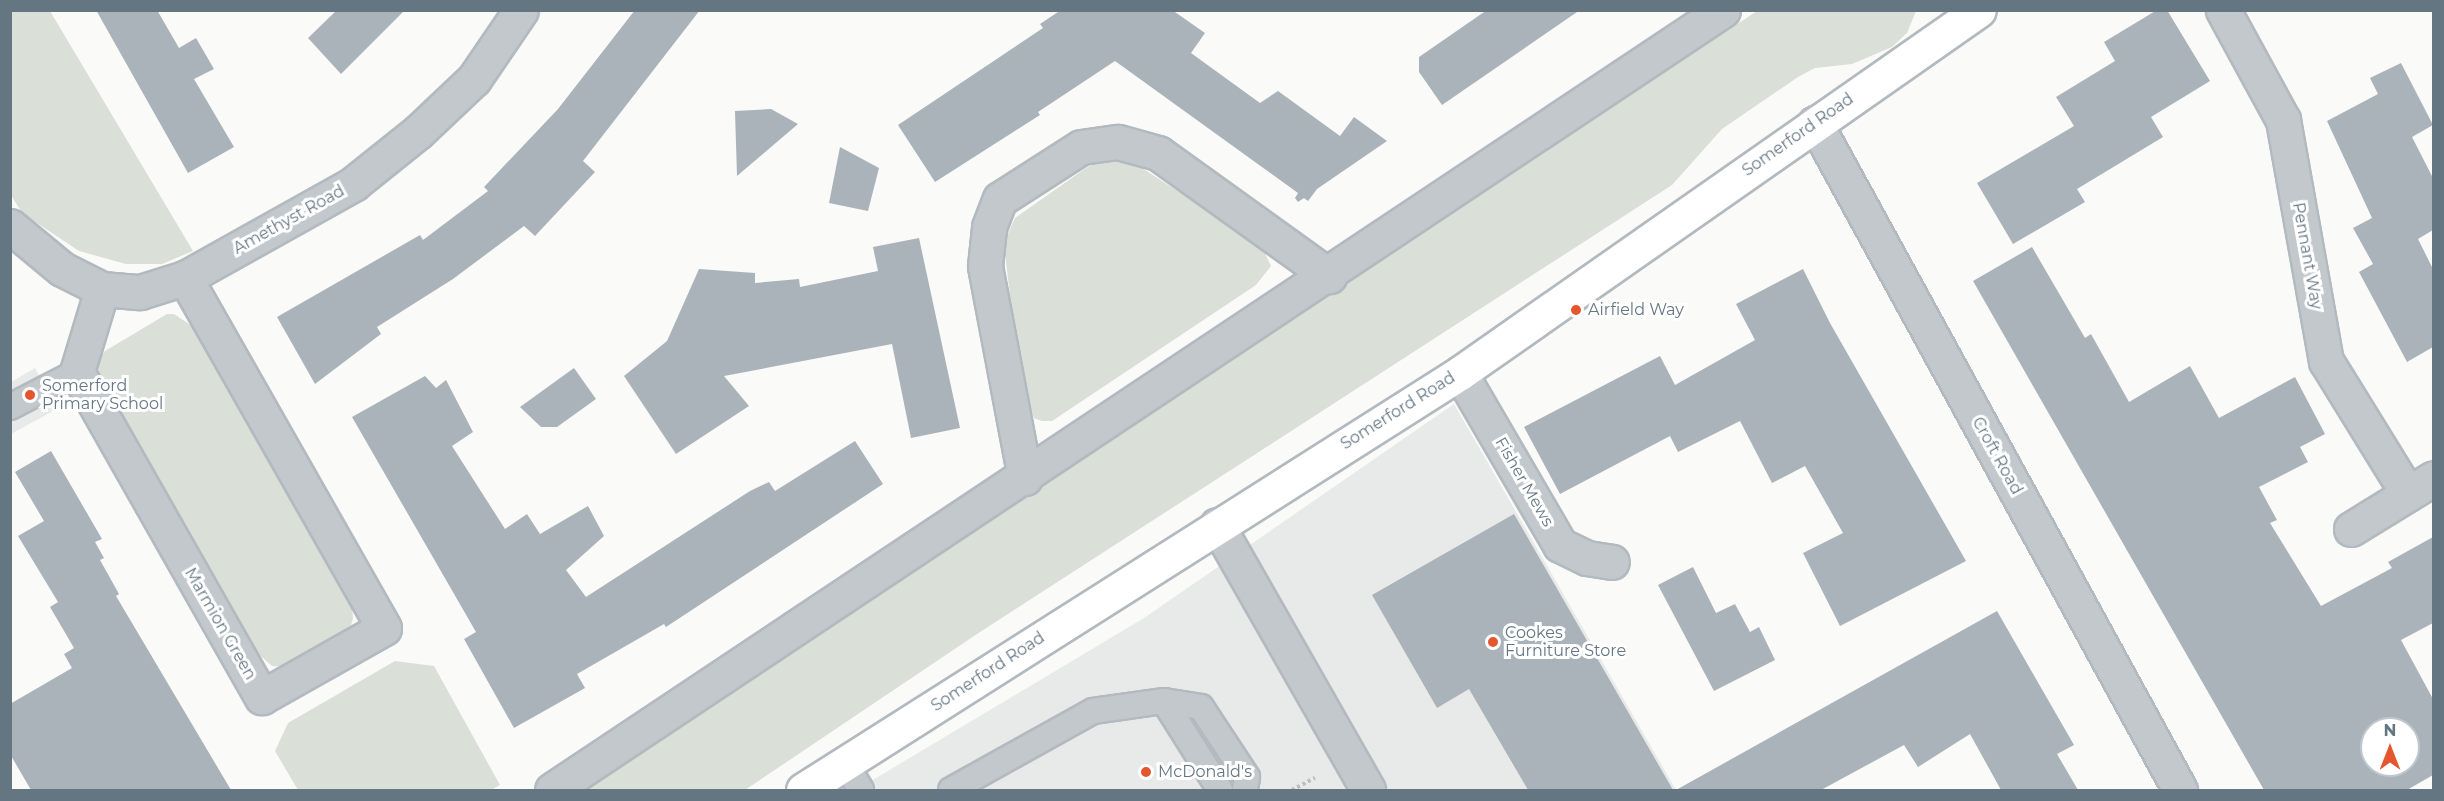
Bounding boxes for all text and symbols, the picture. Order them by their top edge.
street label: Somerford Road [1739,89,1857,181]
street label: Amethyst Road [230,182,348,258]
street label: Pennant Way [2288,201,2326,311]
place label: Airfield Way [1588,300,1684,320]
marker: Airfield Way [1569,303,1583,317]
street label: Somerford Road [1337,368,1459,454]
place label: Somerford Primary School [42,376,163,414]
marker: Somerford Primary School [23,388,37,402]
street label: Croft Road [1968,414,2026,498]
street label: Fisher Mews [1491,434,1557,530]
street label: Marmion Green [180,565,260,683]
place label: Cookes Furniture Store [1505,623,1626,661]
street label: Somerford Road [928,628,1048,716]
marker: Cookes Furniture Store [1486,635,1500,649]
north arrow [2360,717,2420,777]
text: N [2384,721,2396,740]
place label: McDonald's [1158,762,1252,782]
marker: McDonald's [1139,765,1153,779]

